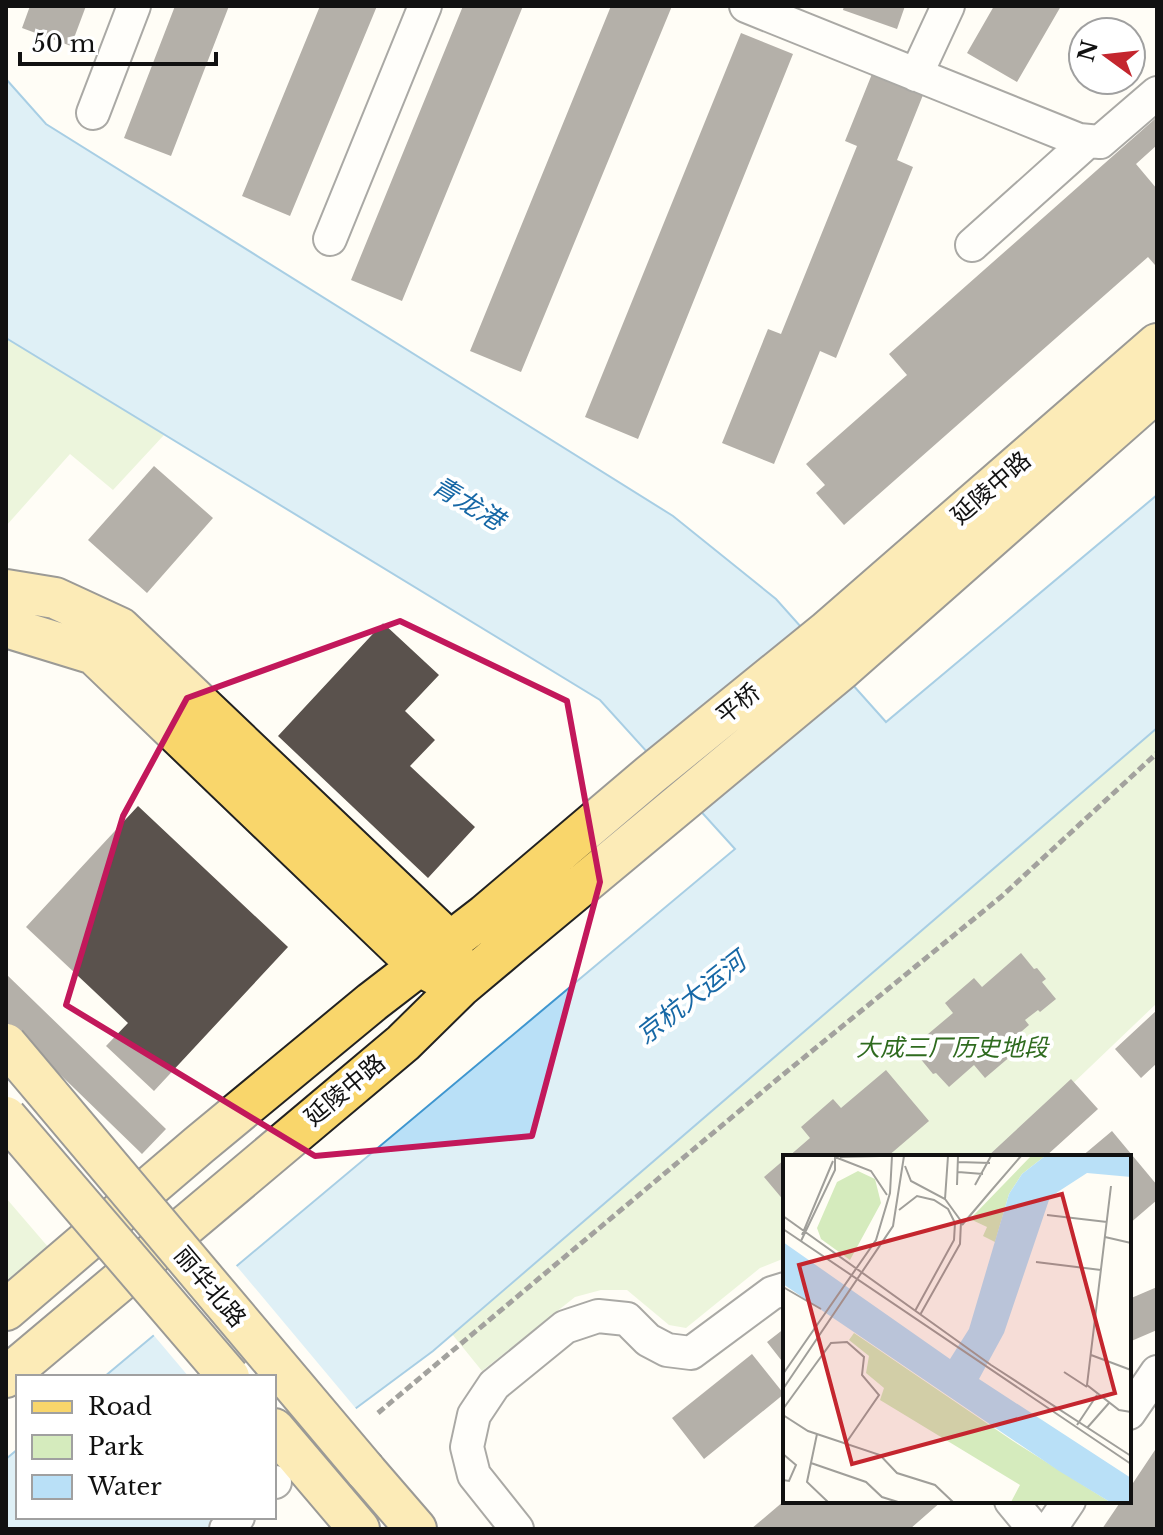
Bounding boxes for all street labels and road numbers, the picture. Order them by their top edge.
street label: 延陵中路 [945,445,1036,530]
street label: 平桥 [710,677,765,730]
street label: 延陵中路 [299,1048,391,1132]
street label: 丽华北路 [168,1241,252,1333]

